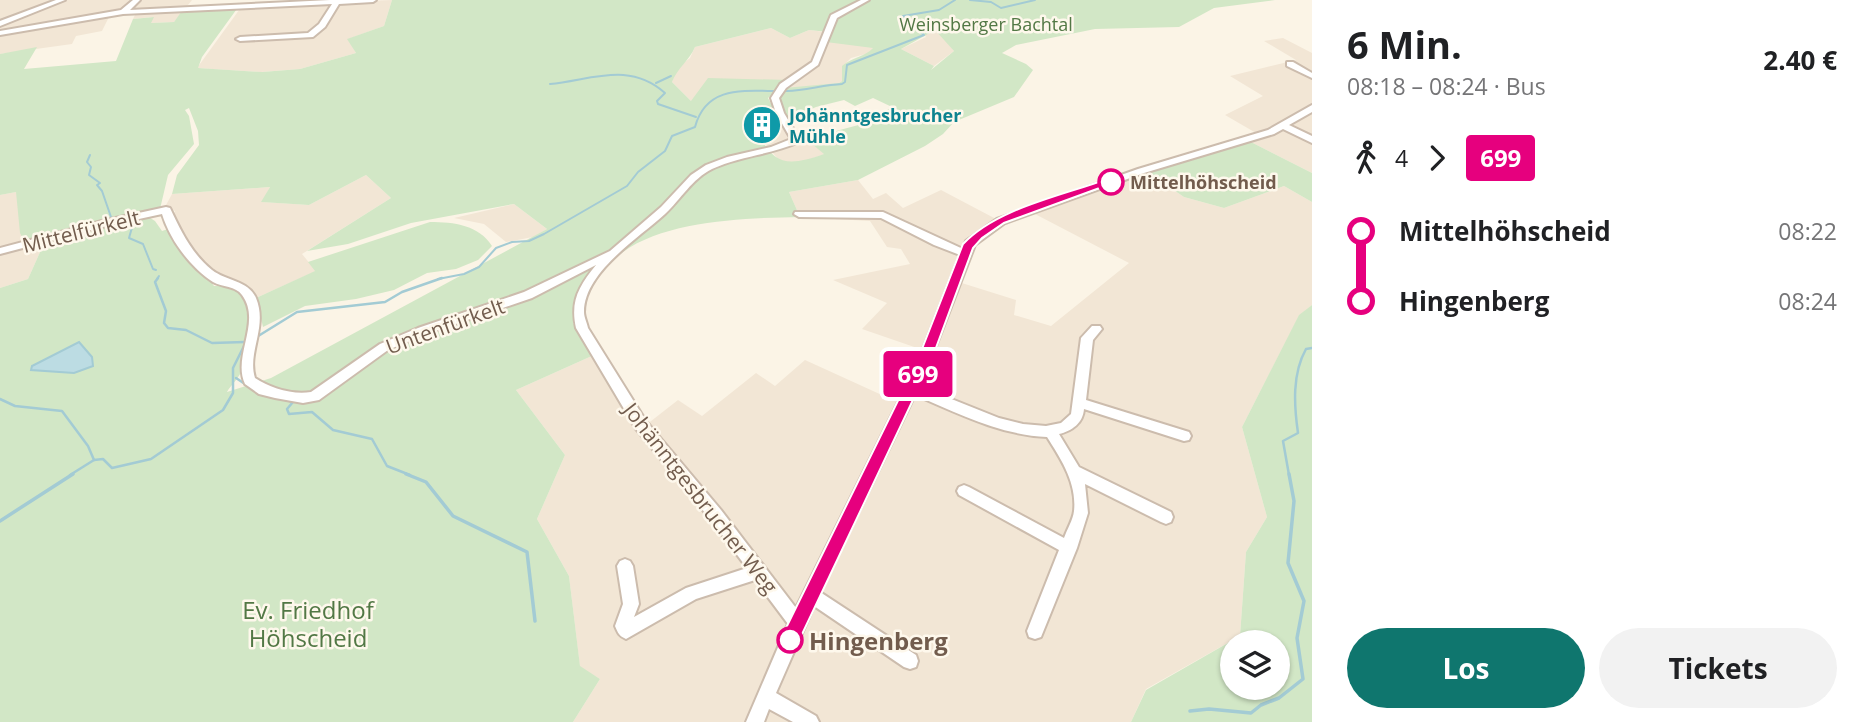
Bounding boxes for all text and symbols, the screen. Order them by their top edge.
park label: Weinsberger Bachtal [899,12,1073,36]
text: 6 Min. [1347,18,1462,70]
text: 2.40 € [1763,42,1837,78]
text: 08:18 – 08:24 · Bus [1347,70,1546,102]
place label: Johänntgesbrucher Mühle [787,103,961,148]
building icon: Johänntgesbrucher Mühle [741,104,783,146]
icon: walk [1347,139,1385,177]
icon: forward [1418,139,1456,177]
text: 699 [1480,141,1521,174]
text: 4 [1395,142,1408,174]
marker: Mittelhöhscheid [1098,169,1124,195]
place label: Mittelhöhscheid [1130,170,1277,194]
street label: Mittelfürkelt [19,203,143,259]
text: Mittelhöhscheid [1399,213,1611,249]
text: 08:22 [1778,215,1837,247]
text: Hingenberg [1399,283,1549,319]
text: 08:24 [1778,285,1837,317]
street label: Untenfürkelt [382,292,508,360]
line badge: 699 [878,351,958,397]
text: 699 [897,357,939,390]
street label: Johänntgesbrucher Weg [616,395,784,599]
park label: Ev. Friedhof Höhscheid [242,593,376,654]
place label: Hingenberg [809,624,948,657]
marker: Hingenberg [777,627,803,653]
button: Los [1347,628,1585,708]
button: Tickets [1599,628,1837,708]
map controls [1220,630,1290,700]
button: layers [1220,630,1290,700]

